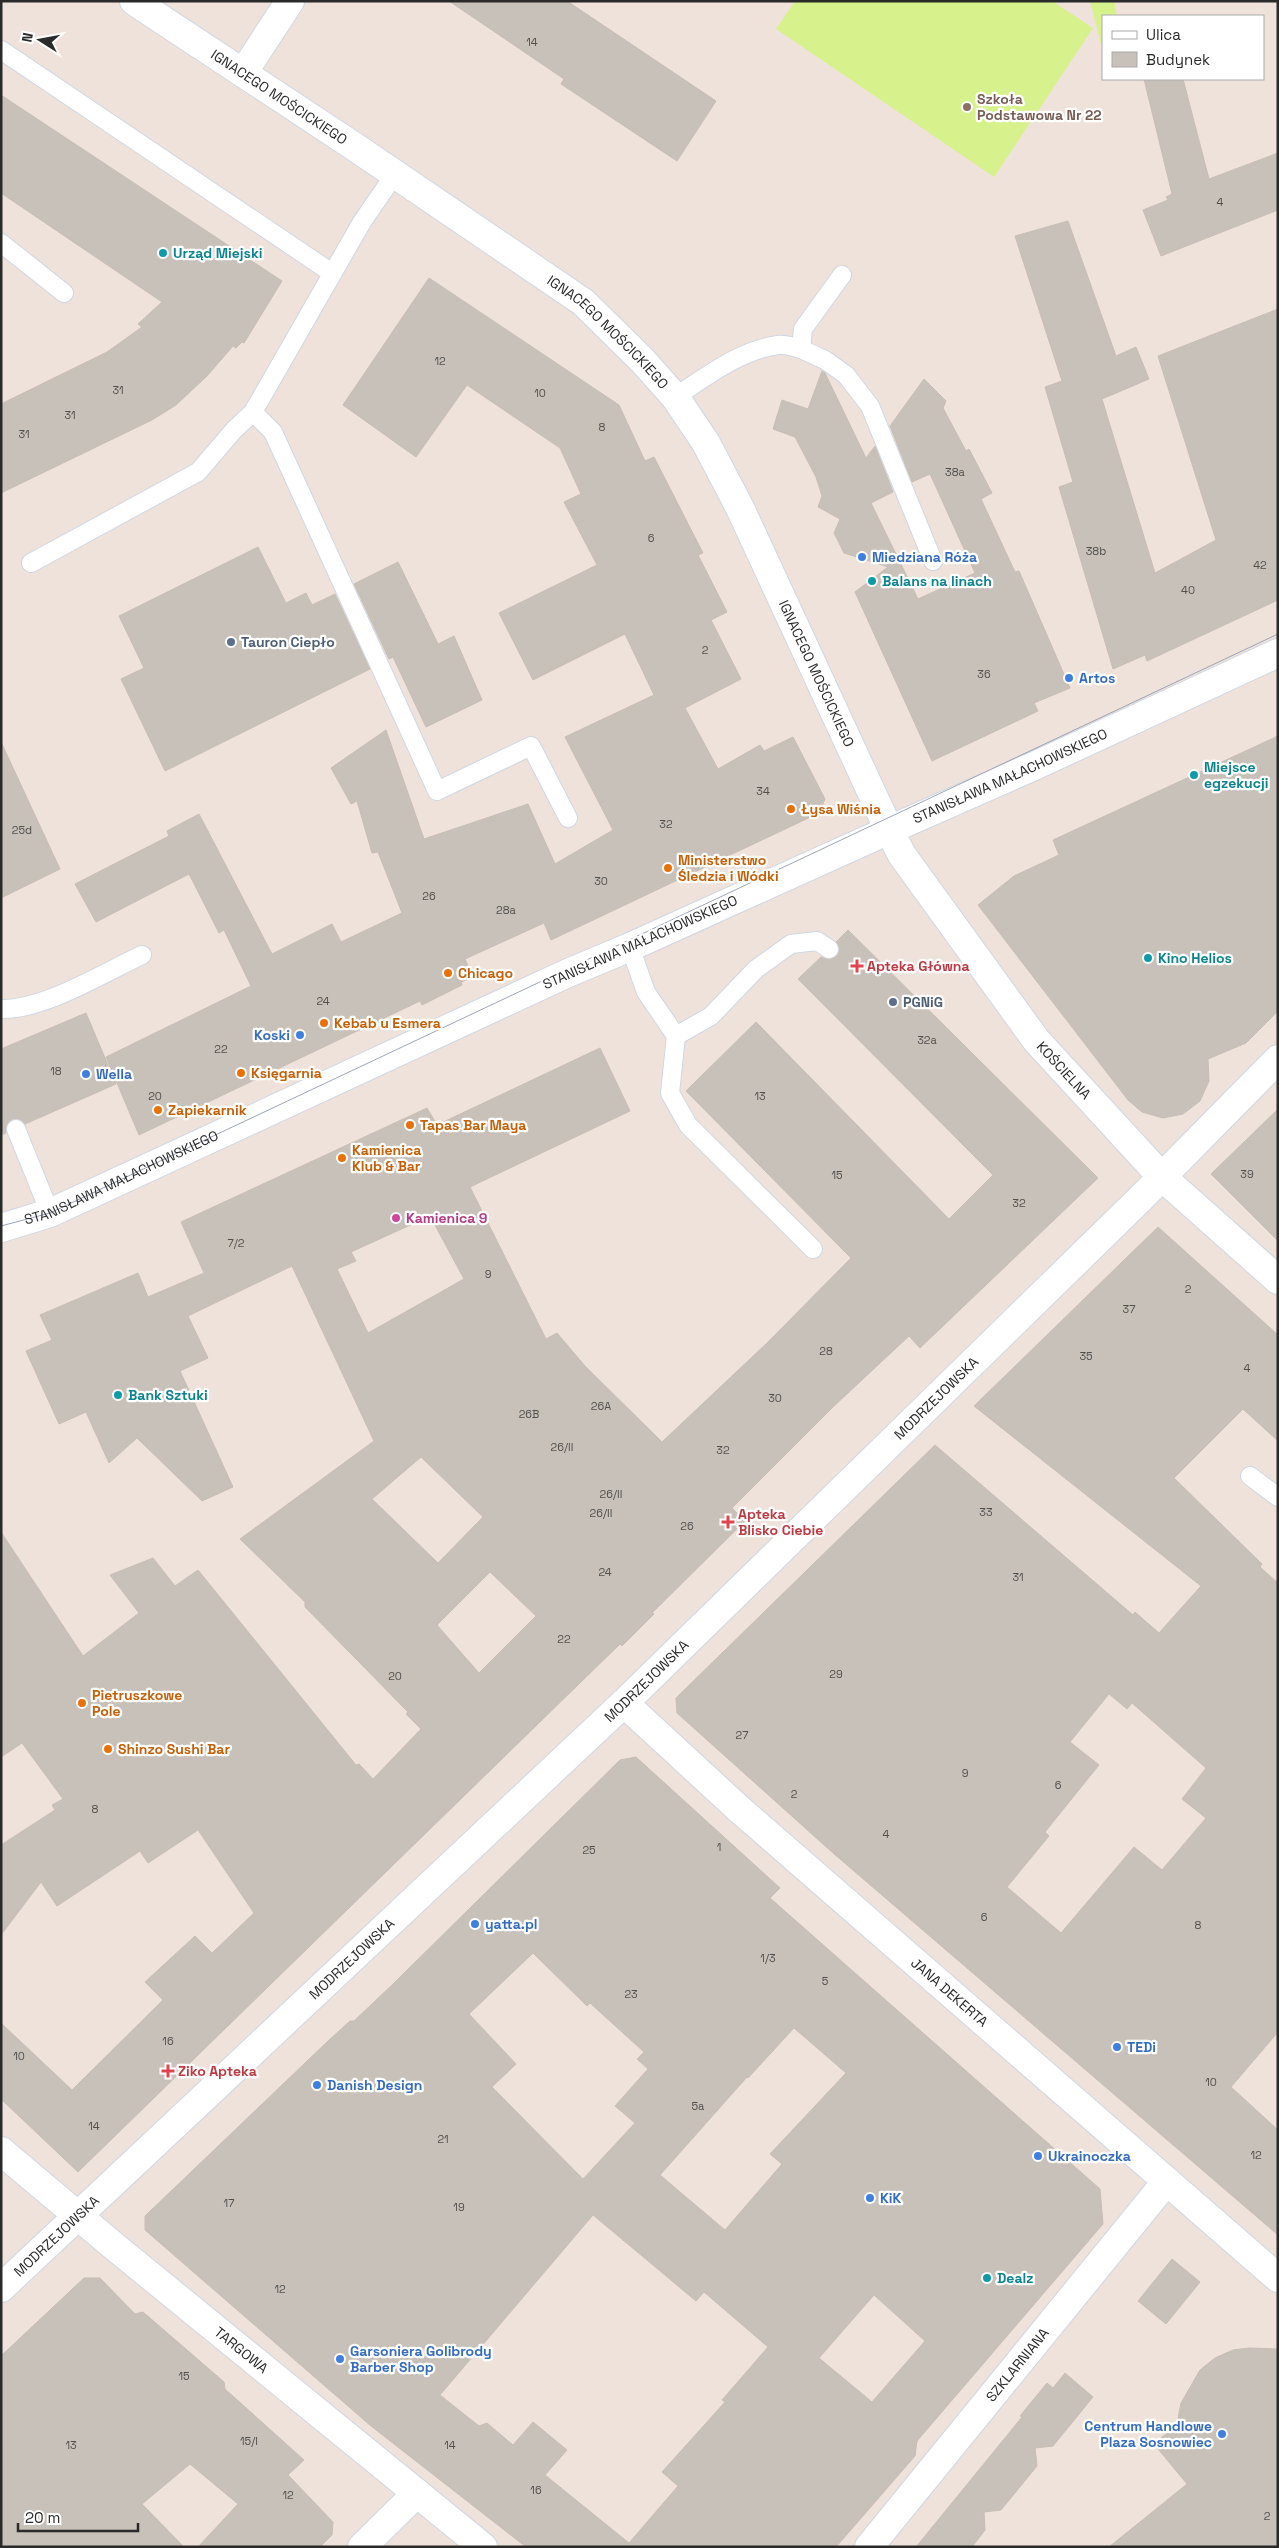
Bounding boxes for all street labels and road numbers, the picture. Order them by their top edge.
street label: IGNACEGO MOŚCICKIEGO [208,45,351,148]
street label: IGNACEGO MOŚCICKIEGO [544,271,672,393]
street label: IGNACEGO MOŚCICKIEGO [775,597,858,750]
street label: STANISŁAWA MAŁACHOWSKIEGO [910,724,1110,827]
street label: STANISŁAWA MAŁACHOWSKIEGO [540,891,740,993]
street label: KOŚCIELNA [1033,1038,1095,1103]
street label: STANISŁAWA MAŁACHOWSKIEGO [22,1126,221,1228]
street label: MODRZEJOWSKA [890,1353,982,1443]
street label: MODRZEJOWSKA [600,1636,693,1726]
street label: MODRZEJOWSKA [305,1914,398,2003]
street label: JANA DEKERTA [907,1954,992,2031]
street label: MODRZEJOWSKA [10,2191,103,2280]
street label: TARGOWA [211,2323,272,2377]
street label: SZKLARNIANA [982,2324,1053,2405]

